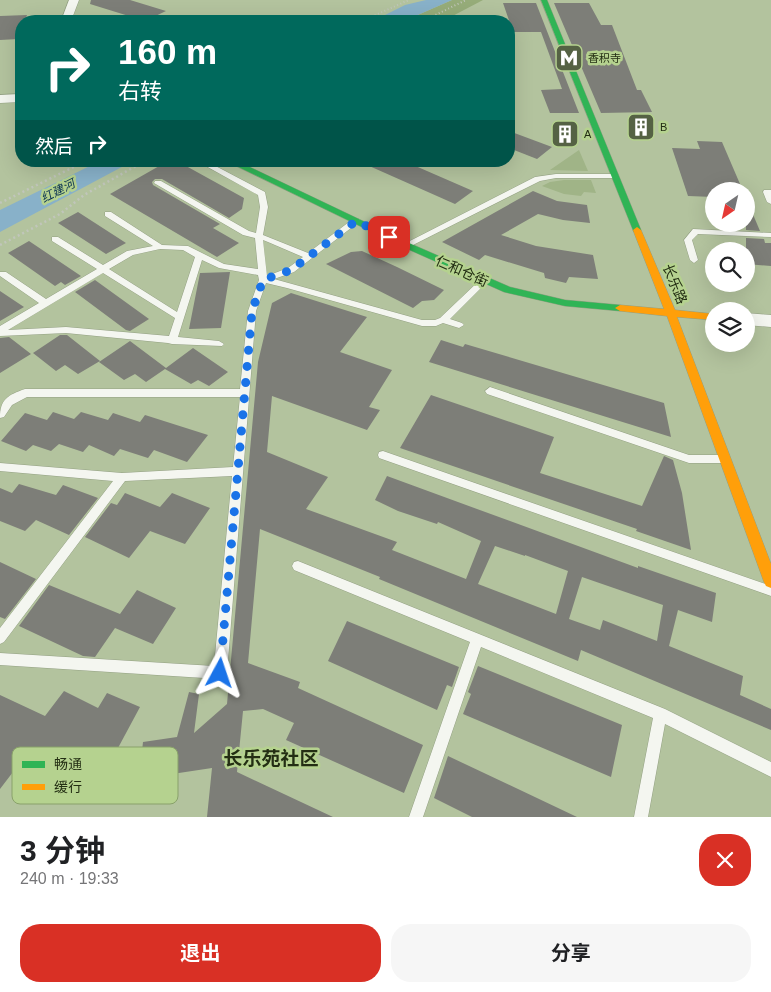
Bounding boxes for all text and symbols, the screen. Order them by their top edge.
text: 160 m [118,32,217,71]
icon: right [35,35,100,100]
metro station icon: 香积寺 [554,43,584,73]
place label: 香积寺 [588,52,621,64]
text: 右转 [118,79,162,104]
building icon: B [626,112,656,142]
building icon: A [550,119,580,149]
place label: B [660,121,667,133]
place label: A [584,128,592,140]
icon: right [83,130,111,158]
text: 然后 [35,136,73,157]
water label: 红建河 [39,176,79,205]
north arrow [705,182,755,232]
map controls [705,182,755,352]
pin [368,216,410,258]
icon: arrive [375,223,403,251]
button: search [705,242,755,292]
street label: 仁和仓街 [433,252,491,290]
street label: 长乐路 [660,262,690,306]
button: layers [705,302,755,352]
position arrow [193,646,245,698]
legend [12,747,178,804]
district label: 长乐苑社区 [223,748,319,769]
text: 畅通 [54,756,82,772]
text: 缓行 [54,779,82,795]
text: 3 分钟 [20,834,105,867]
button: close [699,834,751,886]
text: 240 m · 19:33 [20,870,119,887]
button: 退出 [20,924,381,982]
button: 分享 [391,924,751,982]

